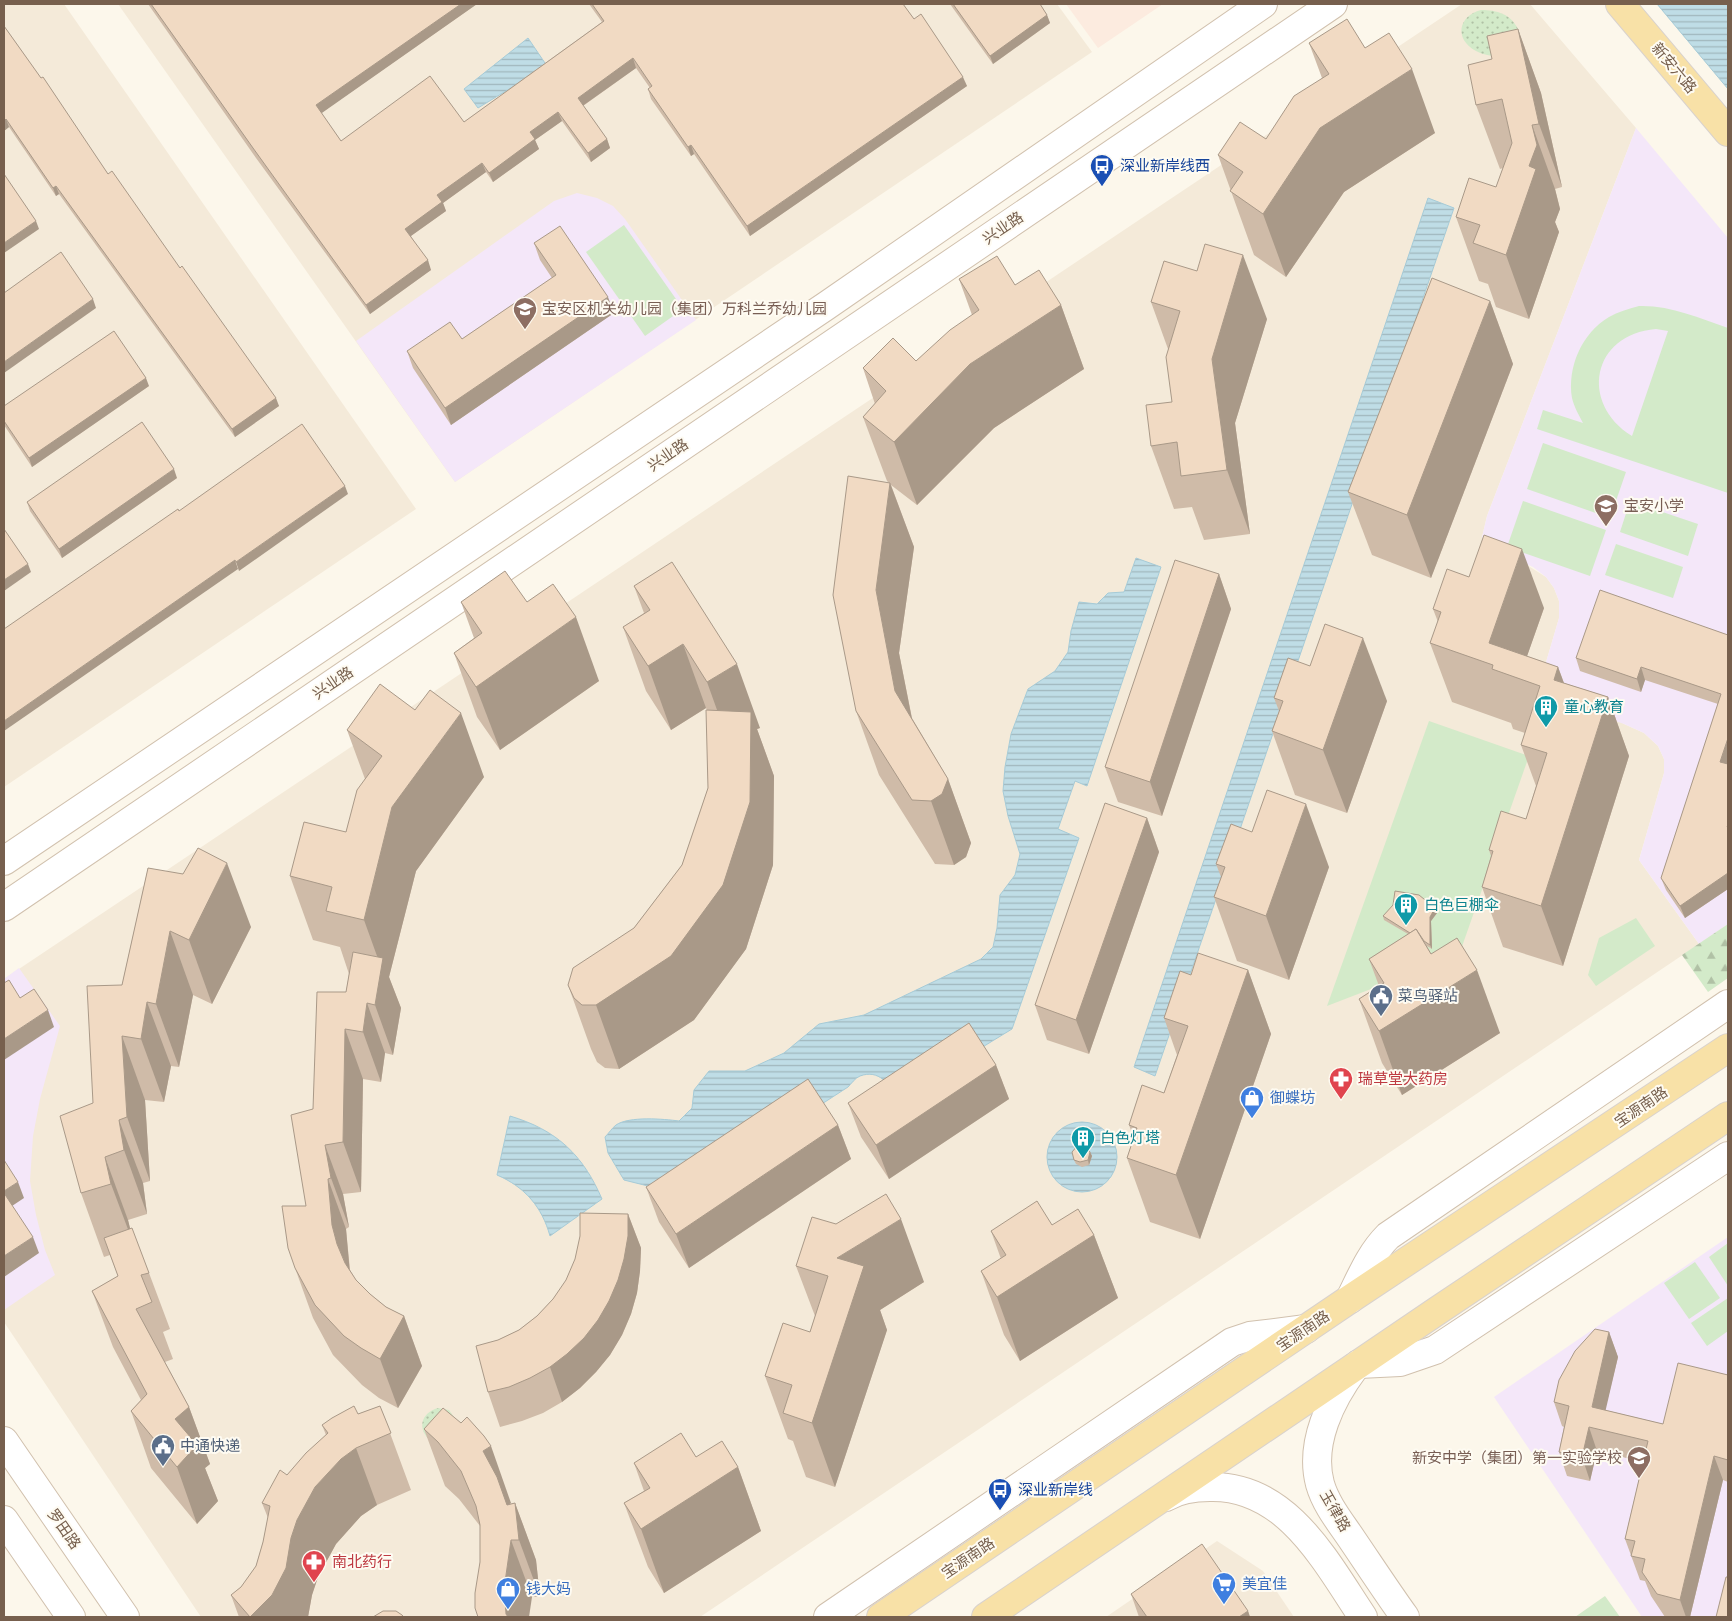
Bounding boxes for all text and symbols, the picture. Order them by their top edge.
street label: 新安六路 [1648,39,1700,97]
bus stop icon: 深业新岸线西 [1089,153,1115,187]
place label: 深业新岸线西 [1120,157,1210,175]
street label: 兴业路 [979,208,1027,248]
school or university icon: 宝安区机关幼儿园（集团）万科兰乔幼儿园 [512,296,538,330]
place label: 宝安区机关幼儿园（集团）万科兰乔幼儿园 [542,300,827,318]
street label: 兴业路 [644,435,692,475]
school or university icon: 宝安小学 [1593,493,1619,527]
place label: 宝安小学 [1624,497,1684,515]
street label: 兴业路 [309,663,357,703]
building icon: 童心教育 [1533,694,1559,728]
place label: 童心教育 [1564,698,1624,716]
building icon: 白色巨棚伞 [1393,892,1419,926]
place label: 白色巨棚伞 [1424,896,1499,914]
public building icon: 菜鸟驿站 [1368,983,1394,1017]
place label: 菜鸟驿站 [1398,987,1458,1005]
pharmacy icon: 瑞草堂大药房 [1328,1066,1354,1100]
place label: 瑞草堂大药房 [1358,1070,1448,1088]
street label: 宝源南路 [1611,1083,1671,1131]
shop icon: 御蝶坊 [1239,1085,1265,1119]
place label: 御蝶坊 [1270,1089,1315,1107]
building icon: 白色灯塔 [1070,1125,1096,1159]
place label: 白色灯塔 [1100,1129,1160,1147]
street label: 宝源南路 [1273,1307,1333,1355]
public building icon: 中通快递 [150,1433,176,1467]
place label: 中通快递 [180,1437,240,1455]
school or university icon: 新安中学（集团）第一实验学校 [1626,1445,1652,1479]
place label: 新安中学（集团）第一实验学校 [1412,1449,1622,1467]
bus stop icon: 深业新岸线 [987,1477,1013,1511]
place label: 深业新岸线 [1018,1481,1093,1499]
street label: 玉律路 [1316,1487,1354,1535]
street label: 罗田路 [44,1505,84,1553]
street label: 宝源南路 [938,1534,998,1582]
pharmacy icon: 南北药行 [301,1549,327,1583]
place label: 南北药行 [332,1553,392,1571]
supermarket icon: 美宜佳 [1211,1571,1237,1605]
place label: 美宜佳 [1242,1575,1287,1593]
shop icon: 钱大妈 [495,1576,521,1610]
place label: 钱大妈 [526,1580,571,1598]

